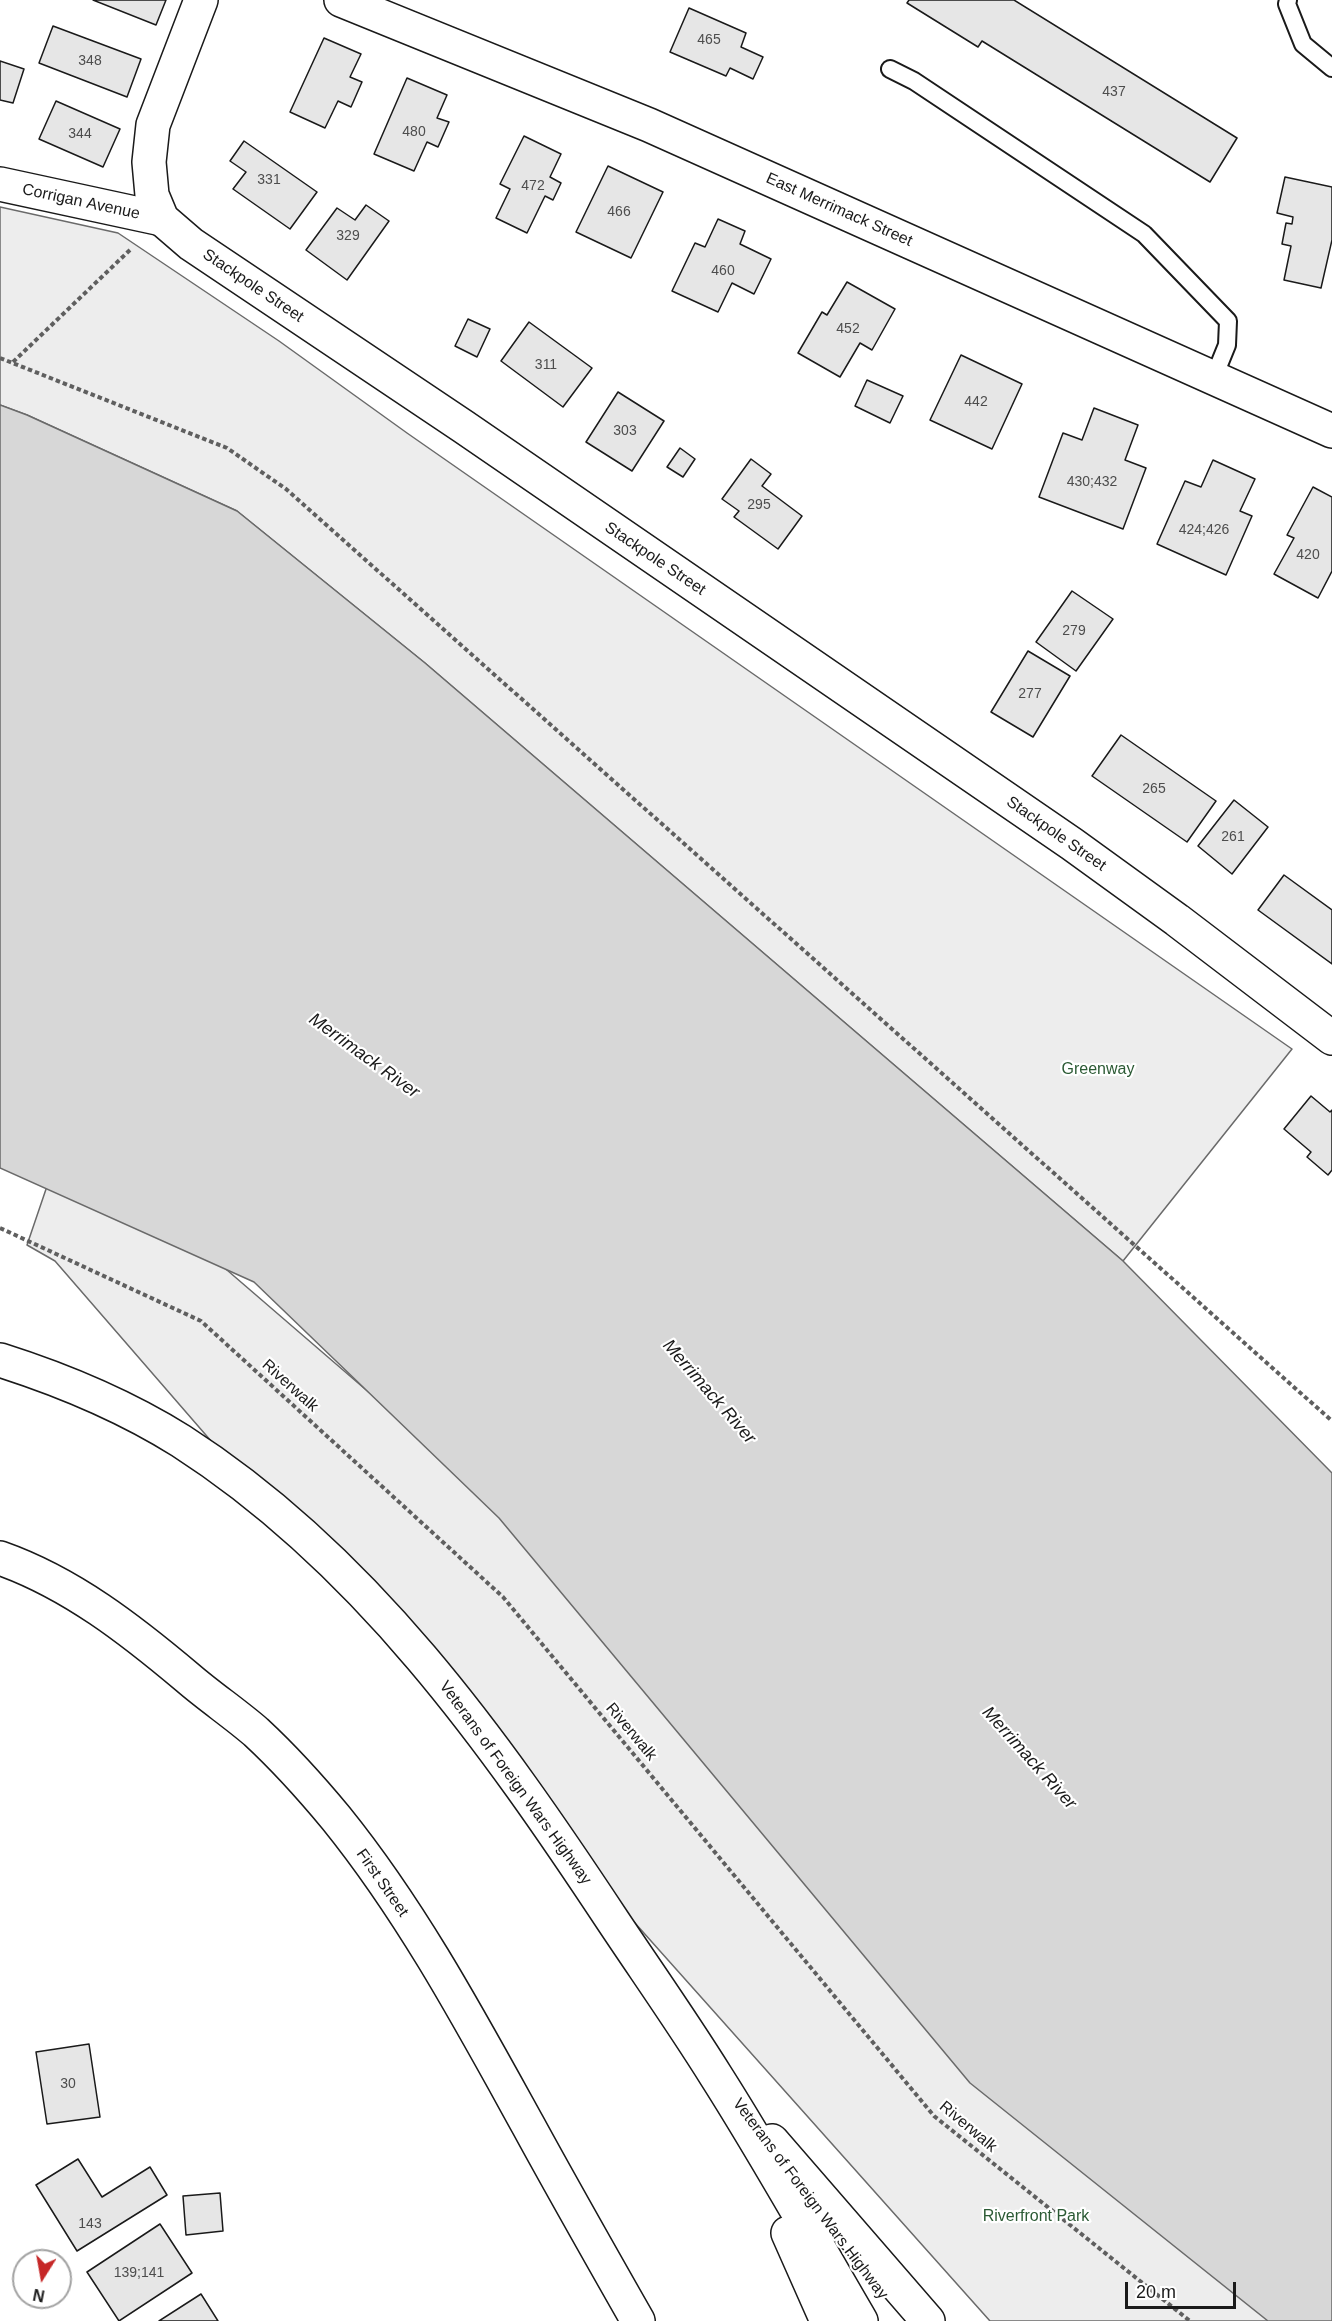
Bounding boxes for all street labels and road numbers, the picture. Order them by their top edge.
street label: East Merrimack Street [763,169,915,251]
street label: Corrigan Avenue [20,180,142,224]
street label: Stackpole Street [199,245,307,327]
street label: Stackpole Street [601,518,709,600]
street label: Stackpole Street [1002,792,1110,876]
street label: Riverwalk [258,1356,322,1416]
street label: Veterans of Foreign Wars Highway [435,1678,595,1888]
street label: Riverwalk [601,1699,661,1765]
street label: First Street [352,1845,412,1921]
street label: Veterans of Foreign Wars Highway [728,2095,892,2303]
street label: Riverwalk [935,2097,1001,2157]

